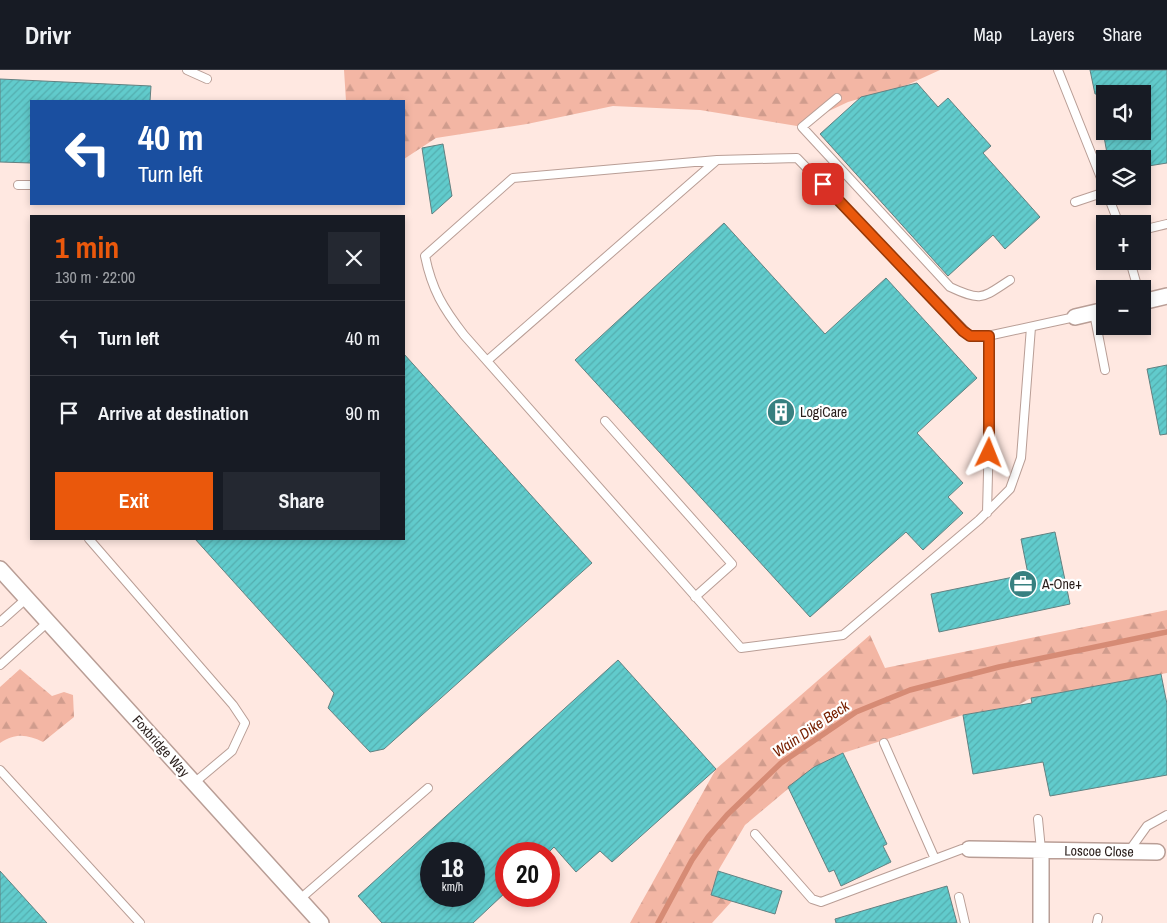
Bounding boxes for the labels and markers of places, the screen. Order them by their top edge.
pin [802,163,844,205]
building icon: LogiCare [766,397,796,427]
place label: LogiCare [800,403,847,421]
office icon: A-One+ [1008,569,1038,599]
place label: A-One+ [1041,575,1082,593]

